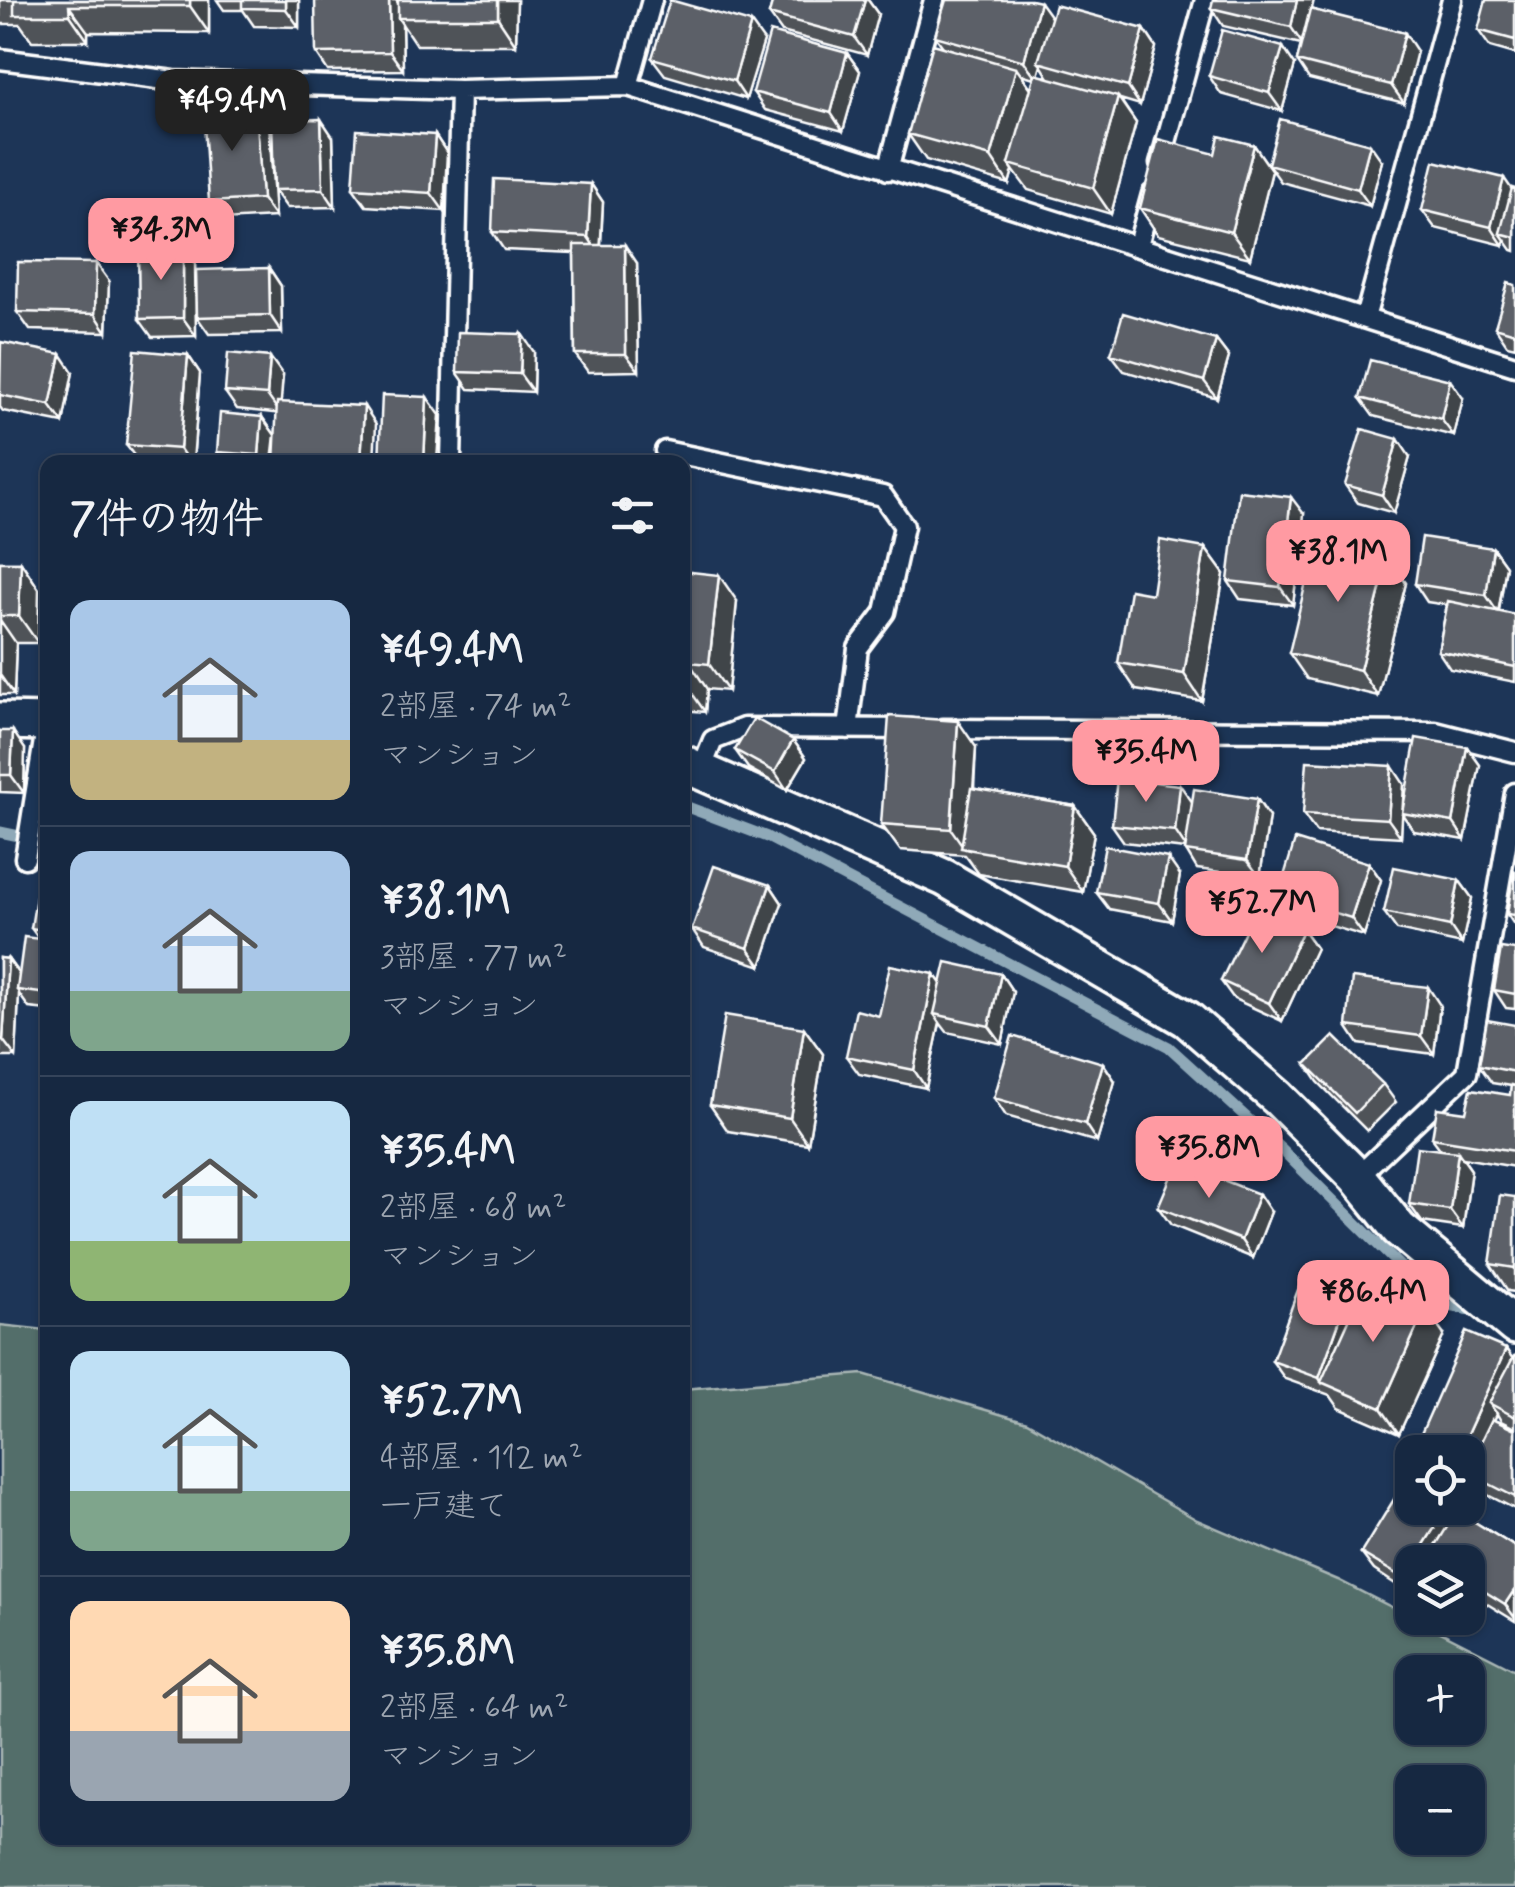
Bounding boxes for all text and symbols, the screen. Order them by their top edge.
pin: ¥49.4M [151,69,313,154]
text: ¥49.4M [177,80,287,122]
pin: ¥34.3M [80,198,242,283]
text: ¥34.3M [110,209,212,251]
icon: filters [605,488,660,543]
text: 7件の物件 [70,493,264,548]
pin: ¥38.1M [1257,520,1419,605]
text: ¥38.1M [1288,531,1388,573]
text: ¥49.4M [380,624,524,679]
icon: home [150,640,270,760]
text: 2部屋 · 74 m² [380,686,571,728]
pin: ¥35.4M [1065,720,1227,805]
text: ¥35.4M [1094,731,1198,773]
text: マンション [380,735,539,777]
pin: ¥52.7M [1181,871,1343,956]
text: ¥38.1M [380,875,511,930]
text: ¥52.7M [1208,882,1316,924]
icon: home [150,891,270,1011]
text: 3部屋 · 77 m² [380,937,567,979]
text: マンション [380,986,539,1028]
pin: ¥35.8M [1128,1116,1290,1201]
text: ¥35.4M [380,1125,516,1180]
text: ¥35.8M [1158,1127,1260,1169]
icon: home [150,1141,270,1261]
text: 2部屋 · 68 m² [380,1187,567,1229]
text: マンション [380,1236,539,1278]
pin: ¥86.4M [1292,1260,1454,1345]
text: ¥86.4M [1319,1271,1427,1313]
text: ¥52.7M [380,1375,523,1430]
icon: home [150,1391,270,1511]
map controls [1395,1435,1485,1855]
button: locate [1395,1435,1485,1525]
text: 4部屋 · 112 m² [380,1437,583,1479]
text: 一戸建て [380,1486,508,1528]
button: layers [1395,1545,1485,1635]
text: ¥35.8M [380,1625,515,1680]
icon: home [150,1641,270,1761]
button: + [1395,1655,1485,1745]
text: 2部屋 · 64 m² [380,1687,568,1729]
text: マンション [380,1736,539,1778]
button: − [1395,1765,1485,1855]

